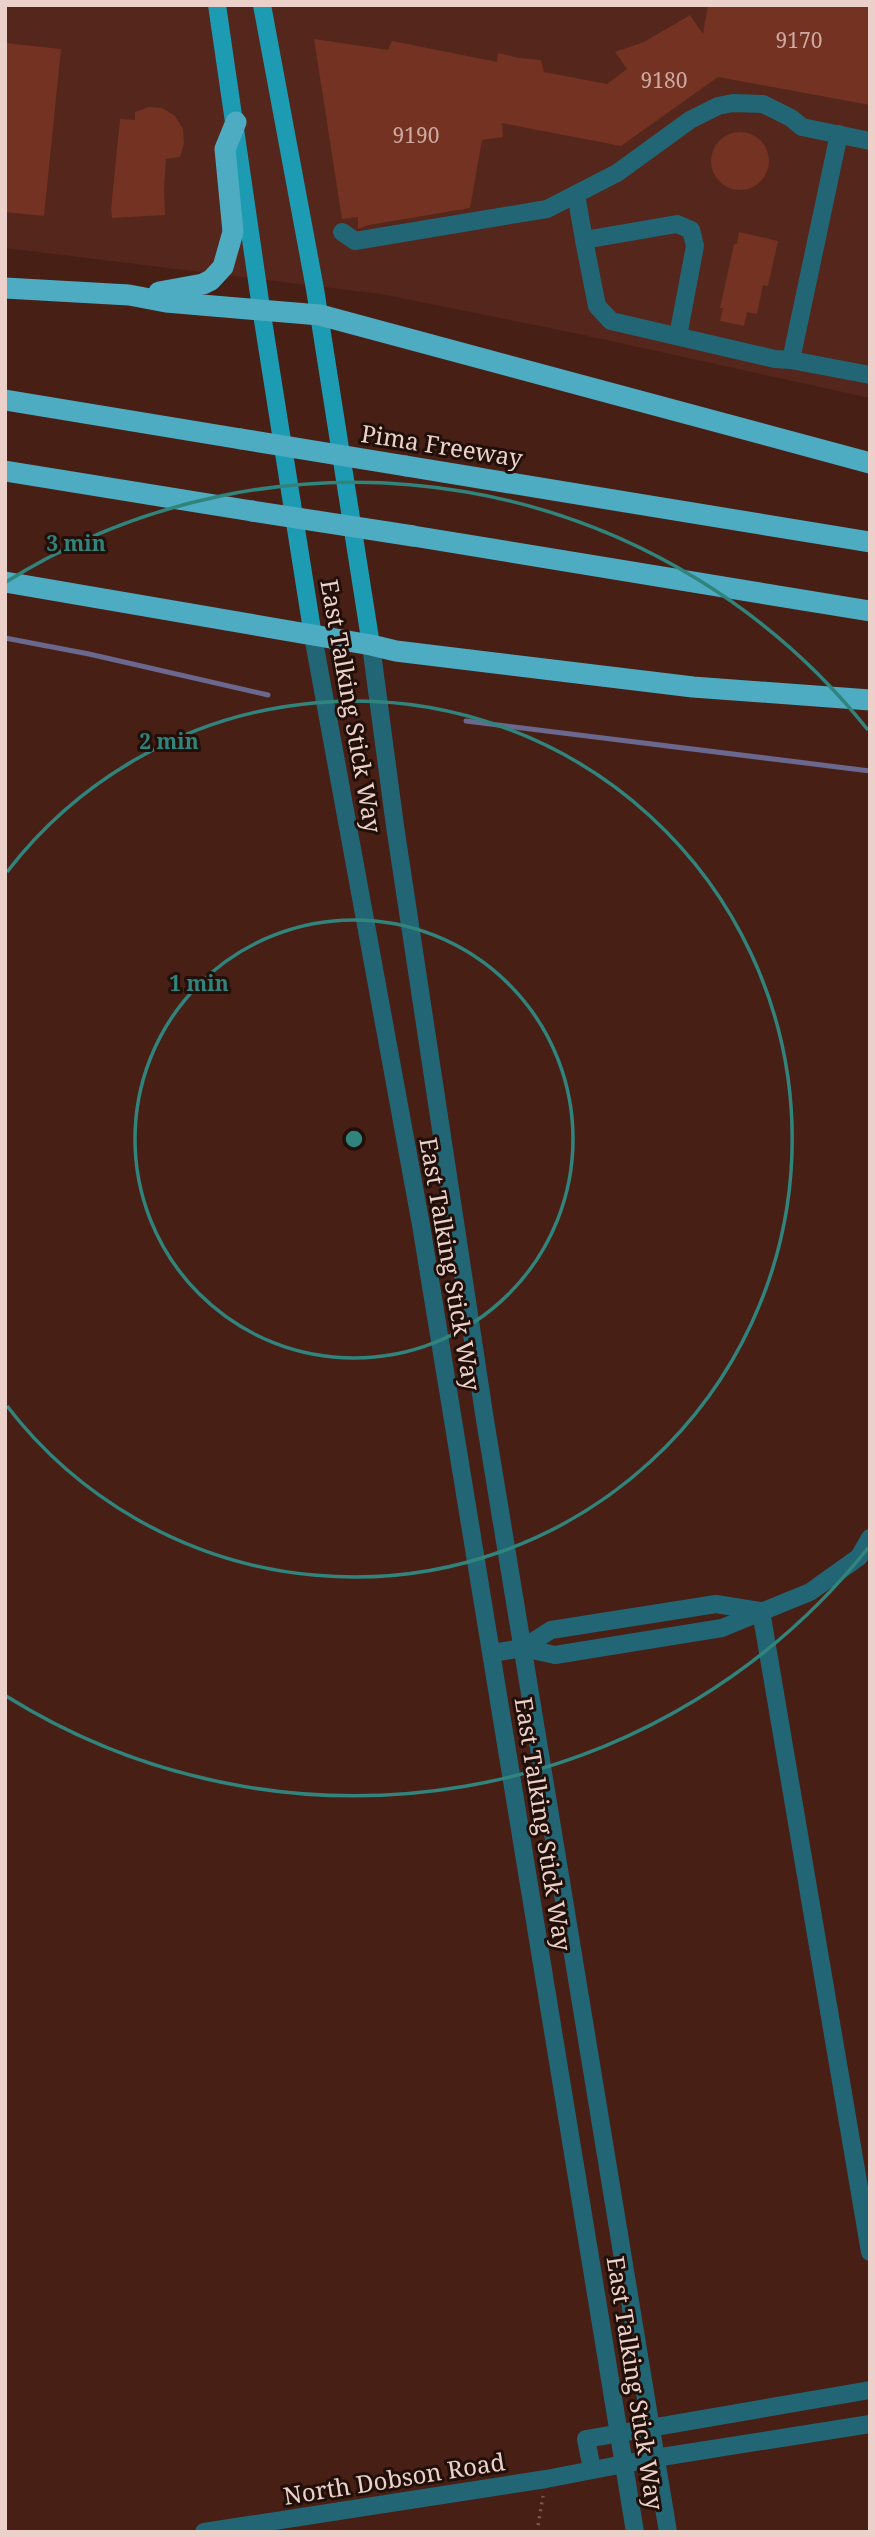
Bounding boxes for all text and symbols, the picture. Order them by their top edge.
house number: 9170 [776,26,822,54]
house number: 9180 [641,66,687,94]
house number: 9190 [393,121,439,149]
street label: Pima Freeway [359,416,526,474]
text: 3 min [46,529,106,557]
street label: East Talking Stick Way [313,577,391,836]
text: 2 min [139,727,199,755]
text: 1 min [169,969,229,997]
centre of rings [342,1127,366,1151]
street label: East Talking Stick Way [412,1135,490,1394]
street label: East Talking Stick Way [508,1695,580,1954]
street label: East Talking Stick Way [600,2254,672,2513]
street label: North Dobson Road [281,2444,507,2512]

